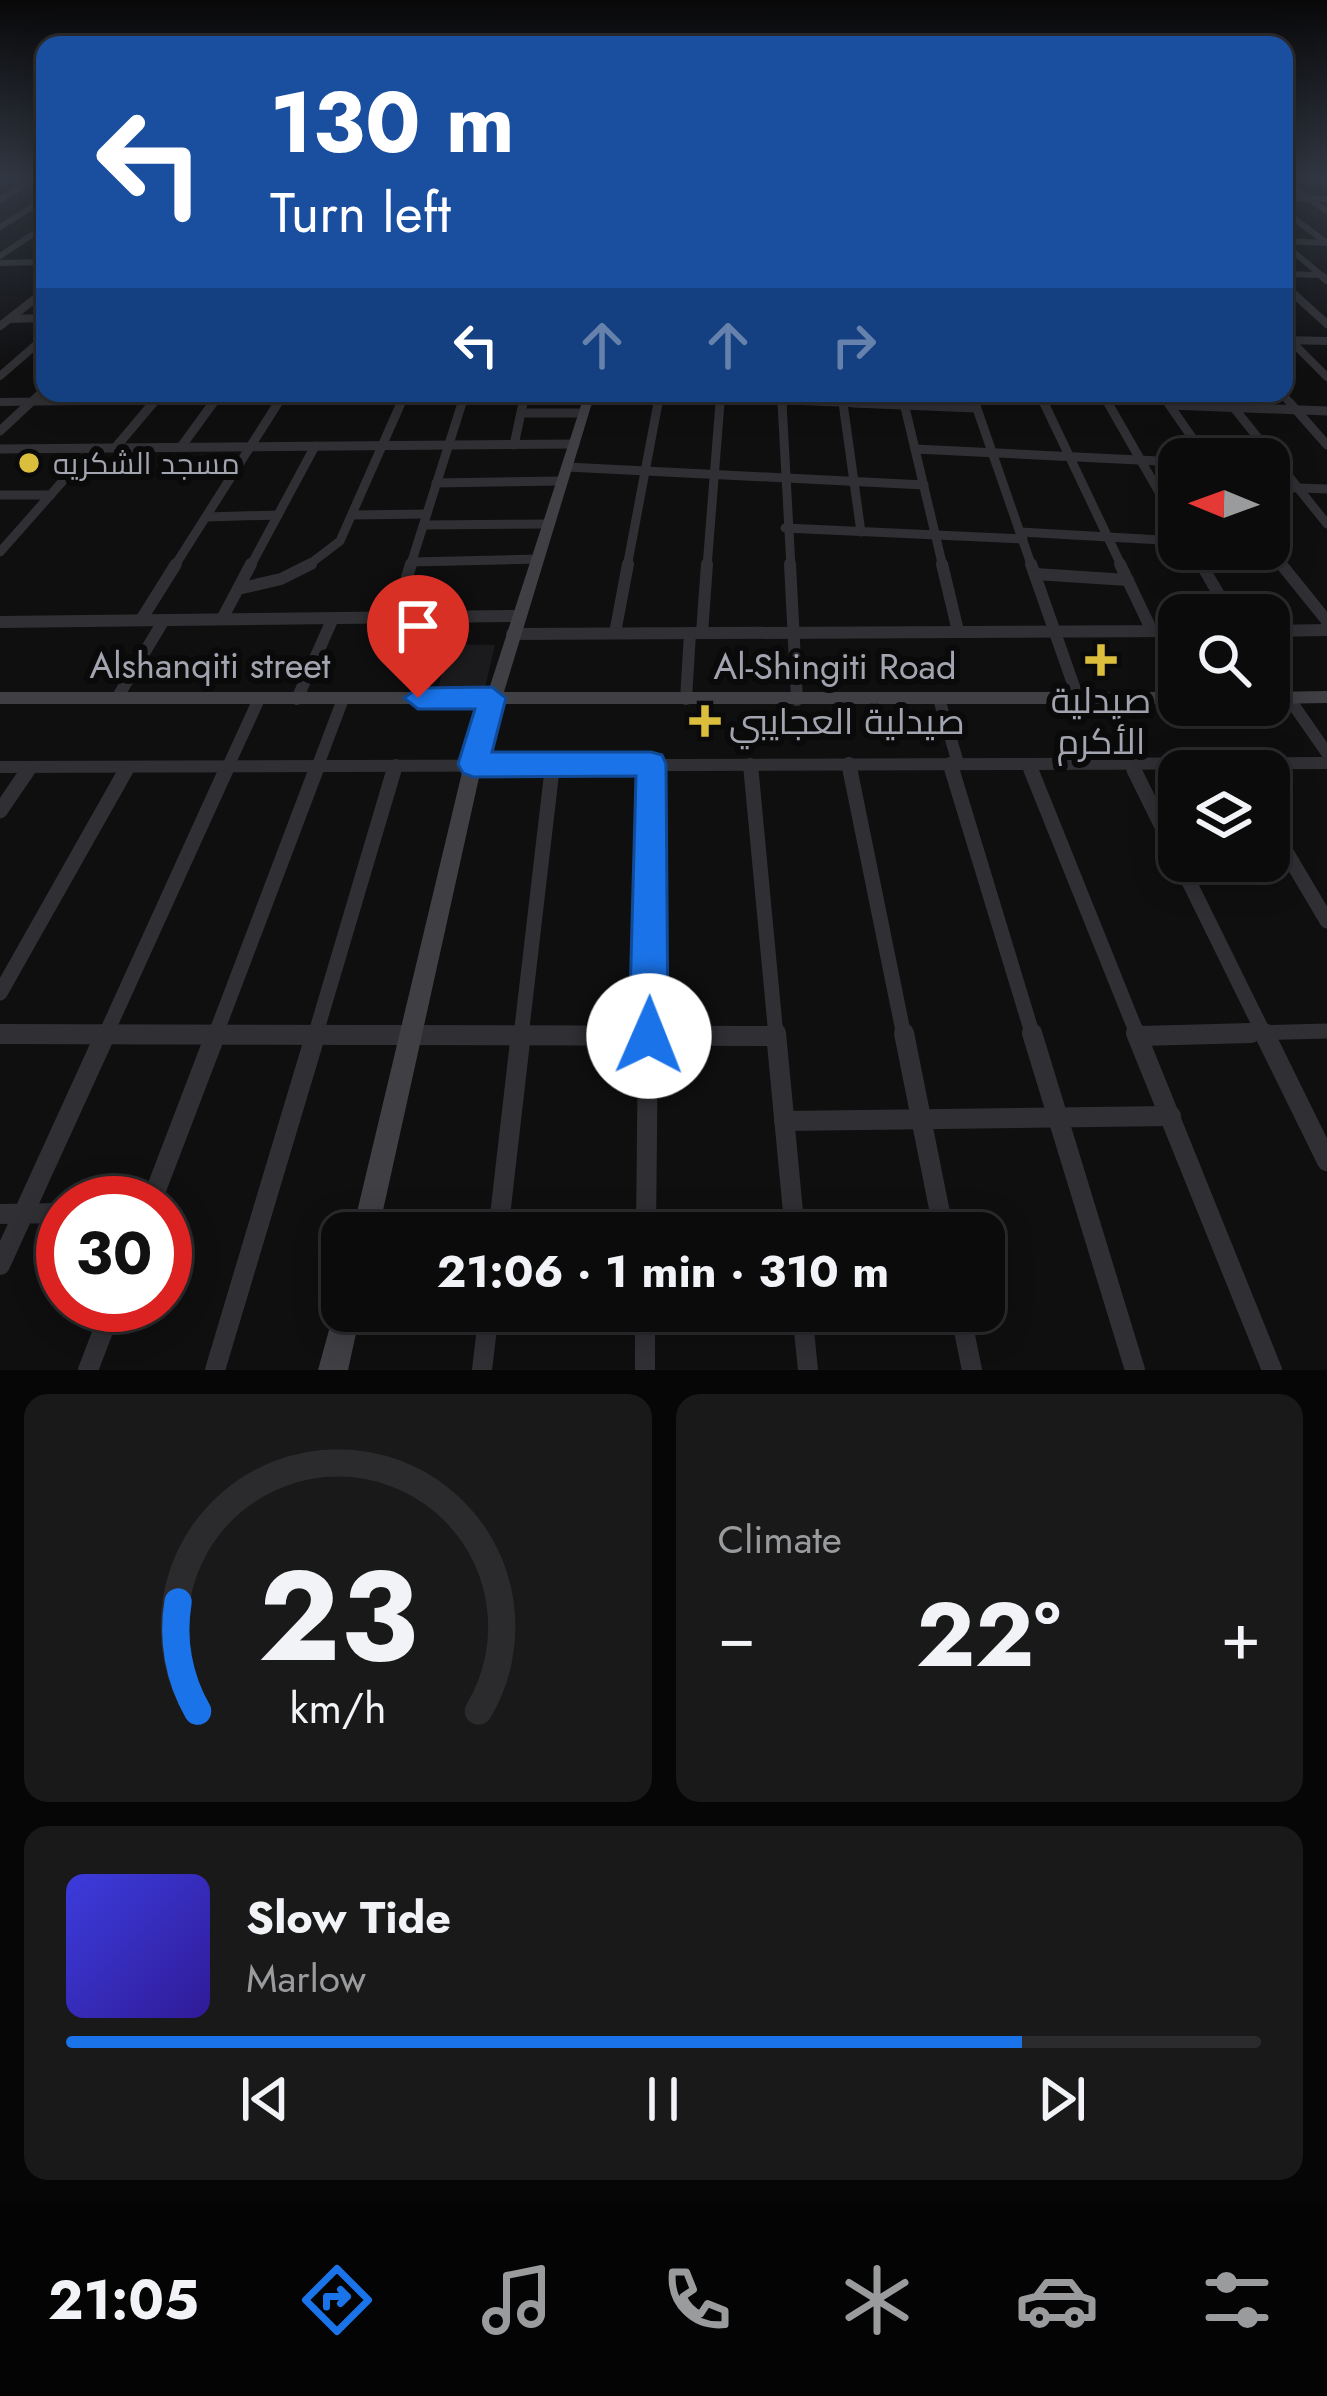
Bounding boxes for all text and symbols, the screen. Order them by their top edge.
text: 130 m [270,62,515,184]
icon: left [72,84,228,240]
text: Turn left [270,174,451,252]
icon: left [443,312,509,378]
icon: ahead [569,312,635,378]
icon: ahead [695,312,761,378]
icon: right [821,312,887,378]
north arrow [1158,438,1290,570]
map controls [1158,438,1290,882]
place label: مسجد الشكريه [53,442,240,485]
marker: مسجد الشكريه [16,450,42,476]
pin [367,575,469,698]
icon: arrive [385,593,451,659]
button: search [1158,594,1290,726]
street label: Alshanqiti street [89,639,331,691]
street label: Al-Shingiti Road [714,640,956,692]
marker: صيدلية الأكرم [1088,647,1114,673]
place label: صيدلية الأكرم [1051,674,1151,767]
place label: صيدلية العجايبي [729,695,965,750]
marker: صيدلية العجايبي [692,708,718,734]
button: layers [1158,750,1290,882]
position arrow [586,973,712,1099]
speed limit sign: 30 [36,1176,192,1332]
text: 21:06 · 1 min · 310 m [437,1239,889,1304]
text: Climate [718,1511,842,1568]
text: 23 [258,1526,417,1707]
text: 22° [916,1570,1061,1700]
text: − [718,1588,756,1684]
text: + [1220,1588,1261,1684]
text: km/h [289,1677,386,1739]
text: Slow Tide [246,1885,451,1950]
text: Marlow [246,1950,366,2007]
icon: previous [232,2066,298,2132]
icon: pause [630,2066,696,2132]
icon: next [1029,2066,1095,2132]
icon: directions [295,2258,379,2342]
icon: music [475,2258,559,2342]
icon: phone [655,2258,739,2342]
icon: climate [835,2258,919,2342]
icon: car [1015,2258,1099,2342]
icon: filters [1195,2258,1279,2342]
text: 21:05 [48,2261,199,2339]

